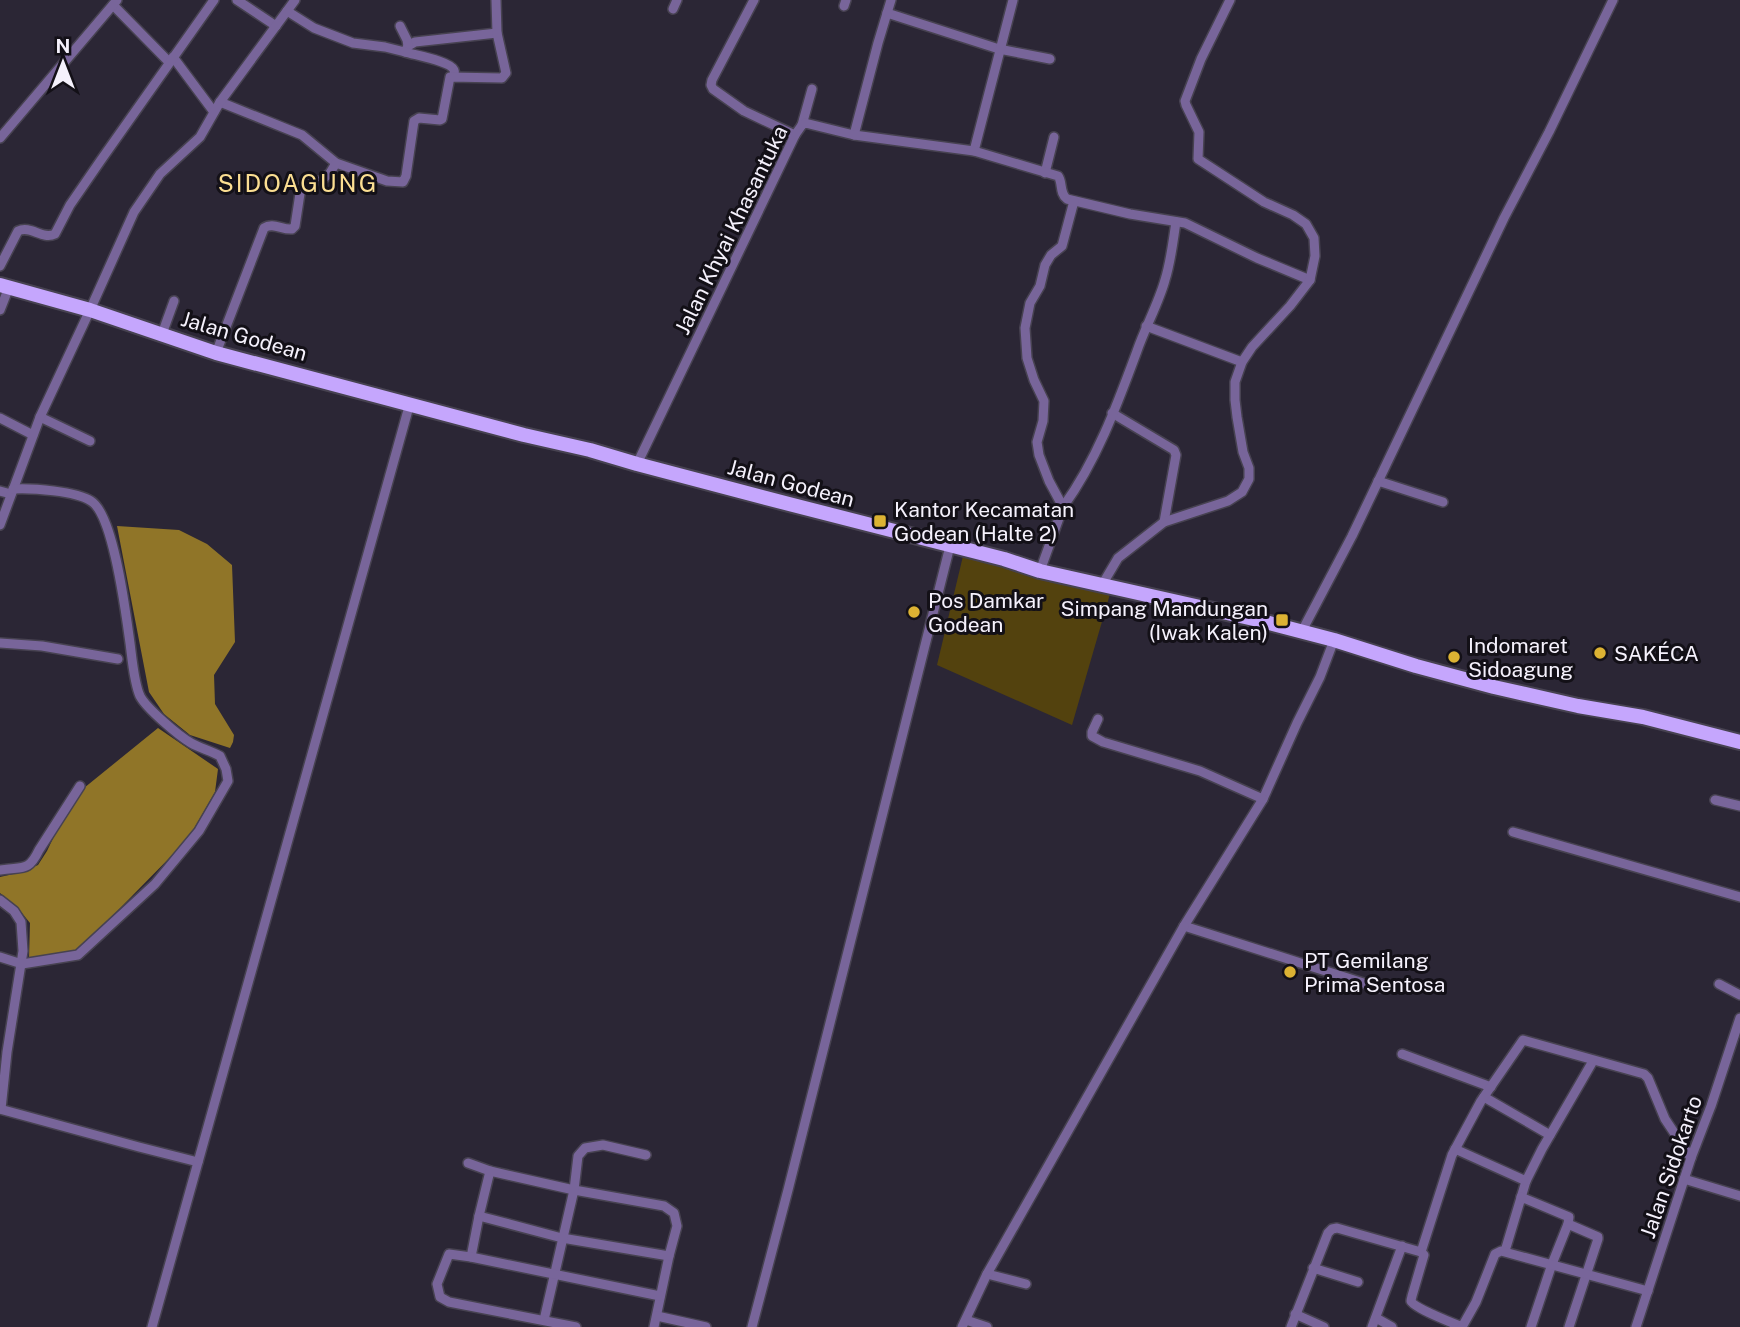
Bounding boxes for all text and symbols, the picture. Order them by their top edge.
north arrow [28,28,98,98]
text: N [56,35,70,57]
street label: Jalan Khyai Khasantuka [670,122,792,338]
district label: SIDOAGUNG [218,169,378,197]
street label: Jalan Godean [178,306,310,366]
street label: Jalan Godean [725,454,857,512]
place label: Kantor Kecamatan Godean (Halte 2) [894,497,1074,546]
marker: Kantor Kecamatan Godean (Halte 2) [872,513,888,529]
place label: Pos Damkar Godean [928,588,1044,637]
place label: Simpang Mandungan (Iwak Kalen) [1060,596,1268,645]
marker: Pos Damkar Godean [906,604,922,620]
marker: Simpang Mandungan (Iwak Kalen) [1274,612,1290,628]
place label: Indomaret Sidoagung [1468,633,1573,682]
place label: SAKÉCA [1614,641,1699,666]
marker: SAKÉCA [1592,645,1608,661]
marker: Indomaret Sidoagung [1446,649,1462,665]
place label: PT Gemilang Prima Sentosa [1304,948,1445,997]
marker: PT Gemilang Prima Sentosa [1282,964,1298,980]
street label: Jalan Sidokarto [1635,1092,1707,1242]

